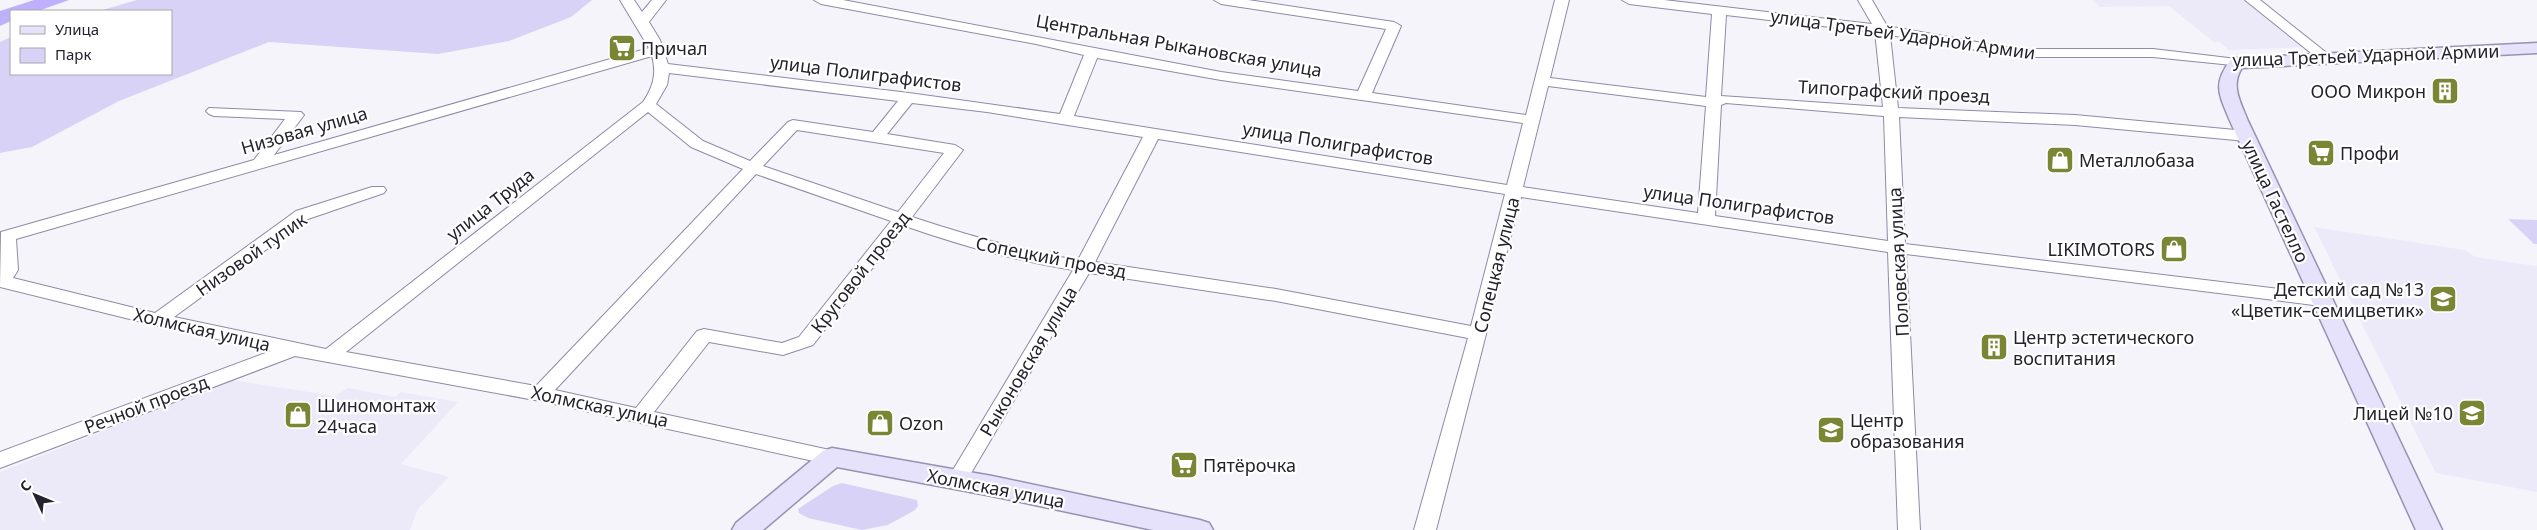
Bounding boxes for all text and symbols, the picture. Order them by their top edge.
street label: улица Третьей Ударной Армии [1769,4,2037,64]
street label: Центральная Рыкановская улица [1034,8,1324,82]
legend [10,10,172,75]
text: Улица [55,19,99,39]
supermarket icon: Причал [607,33,637,63]
place label: Причал [641,36,708,60]
street label: улица Третьей Ударной Армии [2232,38,2500,72]
text: Парк [55,44,91,64]
street label: улица Полиграфистов [769,49,963,97]
street label: Типографский проезд [1798,74,1991,108]
building icon: ООО Микрон [2430,76,2460,106]
place label: ООО Микрон [2310,79,2426,103]
street label: Низовая улица [238,101,370,159]
street label: улица Полиграфистов [1241,116,1435,170]
street label: улица Гастелло [2237,136,2315,266]
supermarket icon: Профи [2306,138,2336,168]
place label: Профи [2340,141,2399,165]
shop icon: Металлобаза [2045,145,2075,175]
place label: Металлобаза [2079,148,2195,172]
street label: улица Труда [441,162,539,246]
street label: улица Полиграфистов [1642,179,1836,229]
street label: Половская улица [1882,187,1914,337]
street label: Сопецкая улица [1467,194,1525,336]
street label: Круговой проезд [805,206,915,338]
street label: Низовой тупик [191,207,311,301]
street label: Сопецкий проезд [974,231,1128,283]
shop icon: LIKIMOTORS [2159,234,2189,264]
place label: LIKIMOTORS [2048,237,2155,261]
place label: Детский сад №13 «Цветик–семицветик» [2231,277,2424,322]
street label: Рыконовская улица [974,282,1082,440]
school or university icon: Детский сад №13 «Цветик–семицветик» [2428,284,2458,314]
street label: Холмская улица [131,302,273,356]
place label: Центр эстетического воспитания [2013,325,2194,370]
building icon: Центр эстетического воспитания [1979,332,2009,362]
street label: Речной проезд [81,369,211,439]
street label: Холмская улица [529,380,671,432]
place label: Шиномонтаж 24часа [317,393,436,438]
school or university icon: Лицей №10 [2457,398,2487,428]
shop icon: Шиномонтаж 24часа [283,400,313,430]
place label: Лицей №10 [2354,401,2453,425]
shop icon: Ozon [865,408,895,438]
place label: Центр образования [1850,408,1965,453]
place label: Ozon [899,411,944,435]
school or university icon: Центр образования [1816,415,1846,445]
supermarket icon: Пятёрочка [1169,450,1199,480]
place label: Пятёрочка [1203,453,1296,477]
street label: Холмская улица [925,463,1067,513]
north arrow [10,470,60,520]
text: С [15,476,35,495]

